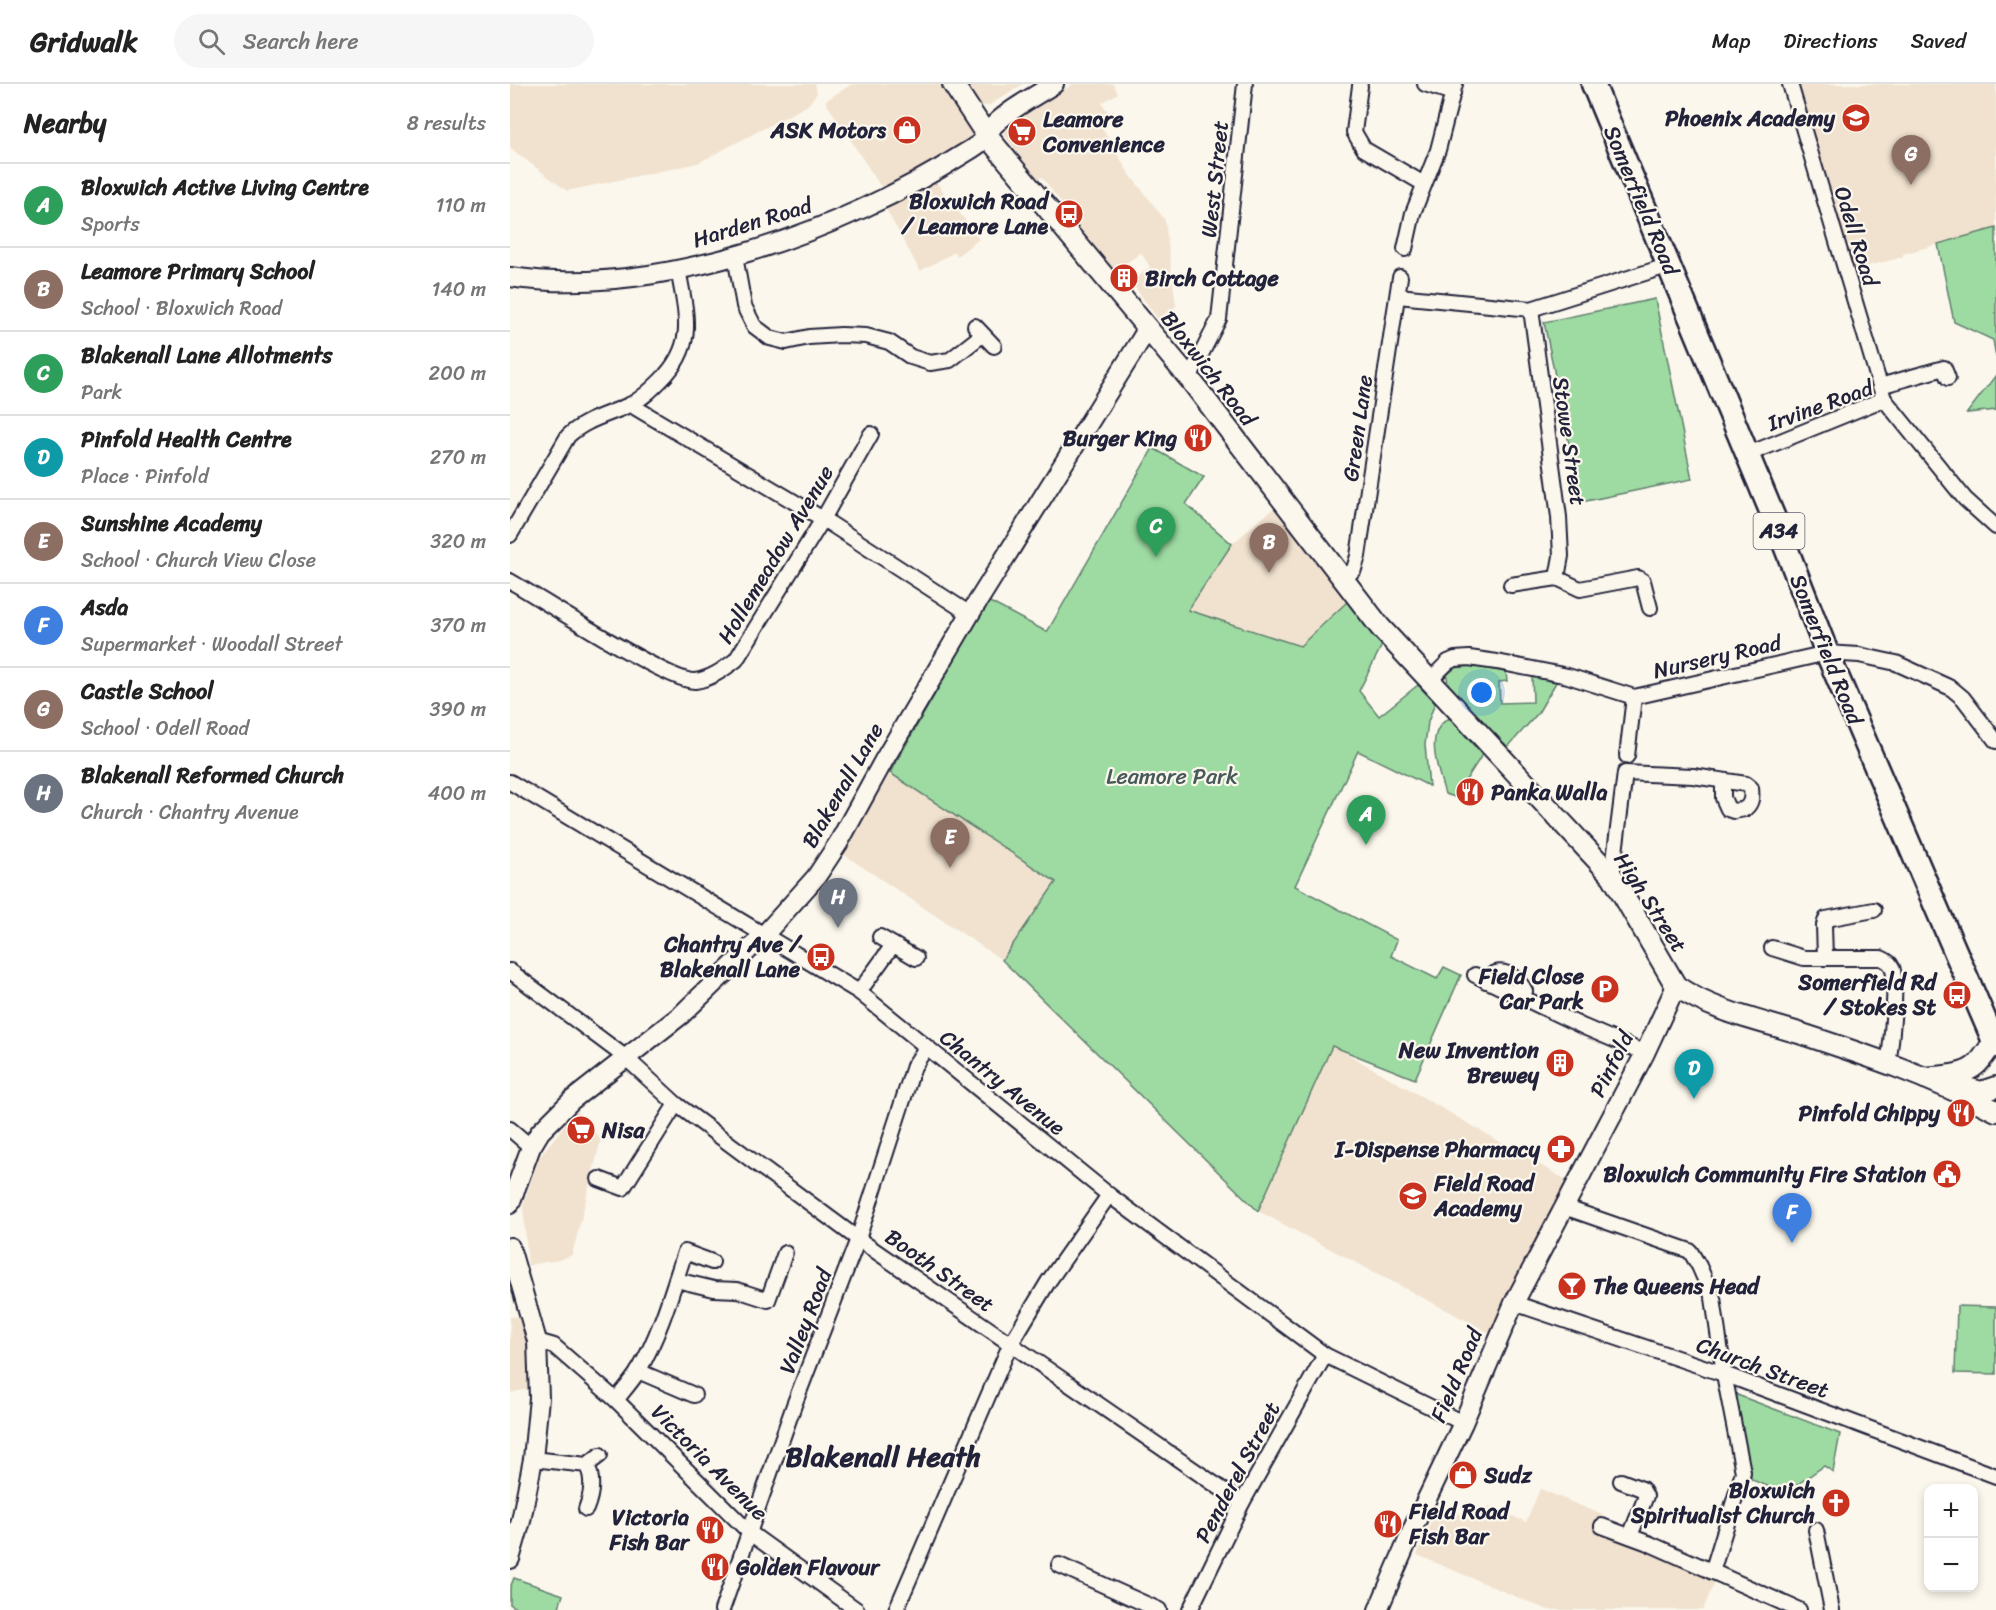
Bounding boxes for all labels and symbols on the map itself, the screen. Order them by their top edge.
place label: Phoenix Academy [1665,99,1836,138]
place label: Leamore Convenience [1042,100,1165,164]
school or university icon: Phoenix Academy [1840,102,1872,134]
place label: ASK Motors [770,111,887,150]
shop icon: ASK Motors [891,114,923,146]
supermarket icon: Leamore Convenience [1006,116,1038,148]
street label: West Street [1189,118,1240,240]
street label: Somerfield Road [1592,119,1691,283]
pin: G [1892,135,1930,185]
street label: Odell Road [1823,181,1891,292]
place label: Bloxwich Road / Leamore Lane [900,182,1050,246]
street label: Harden Road [688,185,818,259]
bus stop icon: Bloxwich Road / Leamore Lane [1053,198,1085,230]
place label: Birch Cottage [1145,259,1279,298]
building icon: Birch Cottage [1108,262,1140,294]
street label: Bloxwich Road [1150,302,1268,436]
street label: Irvine Road [1761,368,1880,443]
street label: Green Lane [1331,372,1384,484]
street label: Stowe Street [1541,374,1598,509]
place label: Burger King [1063,419,1177,458]
restaurant icon: Burger King [1182,422,1214,454]
street label: Hollemeadow Avenue [706,457,844,651]
pin: C [1136,508,1176,557]
road number: A34 [1754,513,1804,549]
pin: B [1250,524,1288,573]
street label: Somerfield Road [1779,568,1875,732]
street label: Nursery Road [1649,622,1786,690]
your location [1467,678,1496,707]
street label: Blakenall Lane [791,715,894,856]
park label: Leamore Park [1106,757,1238,796]
place label: Panka Walla [1491,773,1608,812]
restaurant icon: Panka Walla [1454,776,1486,808]
pin: A [1346,796,1386,845]
pin: E [930,818,970,868]
street label: High Street [1603,844,1698,961]
pin: H [818,878,858,928]
place label: Chantry Ave / Blakenall Lane [660,925,803,989]
bus stop icon: Chantry Ave / Blakenall Lane [805,941,837,973]
place label: Field Close Car Park [1478,957,1585,1021]
place label: Somerfield Rd / Stokes St [1797,963,1938,1027]
parking icon: Field Close Car Park [1589,973,1621,1005]
bus stop icon: Somerfield Rd / Stokes St [1941,979,1973,1011]
street label: Chantry Avenue [931,1019,1075,1146]
street label: Pinfold [1578,1023,1645,1104]
place label: New Invention Brewey [1398,1031,1540,1095]
building icon: New Invention Brewey [1544,1047,1576,1079]
pin: D [1674,1050,1714,1099]
place label: Pinfold Chippy [1798,1094,1941,1133]
restaurant icon: Pinfold Chippy [1945,1097,1977,1129]
place label: Nisa [601,1111,645,1150]
supermarket icon: Nisa [565,1114,597,1146]
place label: I-Dispense Pharmacy [1334,1130,1541,1169]
pharmacy icon: I-Dispense Pharmacy [1545,1133,1577,1165]
place label: Bloxwich Community Fire Station [1603,1155,1926,1194]
public building icon: Bloxwich Community Fire Station [1931,1158,1963,1190]
place label: Field Road Academy [1433,1164,1536,1228]
school or university icon: Field Road Academy [1397,1180,1429,1212]
pin: F [1772,1194,1812,1243]
street label: Booth Street [876,1218,1003,1323]
street label: Valley Road [767,1261,844,1380]
place label: The Queens Head [1593,1267,1761,1306]
bar icon: The Queens Head [1556,1270,1588,1302]
street label: Field Road [1419,1320,1494,1429]
street label: Church Street [1691,1325,1835,1410]
street label: Victoria Avenue [642,1394,778,1530]
street label: Penderel Street [1184,1394,1291,1550]
district label: Blakenall Heath [785,1432,981,1481]
place label: Sudz [1483,1456,1533,1495]
shop icon: Sudz [1447,1459,1479,1491]
place label: Bloxwich Spiritualist Church [1630,1471,1815,1535]
church icon: Bloxwich Spiritualist Church [1820,1487,1852,1519]
place label: Field Road Fish Bar [1408,1492,1511,1556]
place label: Victoria Fish Bar [608,1498,691,1562]
restaurant icon: Field Road Fish Bar [1372,1508,1404,1540]
restaurant icon: Victoria Fish Bar [694,1514,726,1546]
place label: Golden Flavour [735,1548,881,1587]
restaurant icon: Golden Flavour [699,1551,731,1583]

